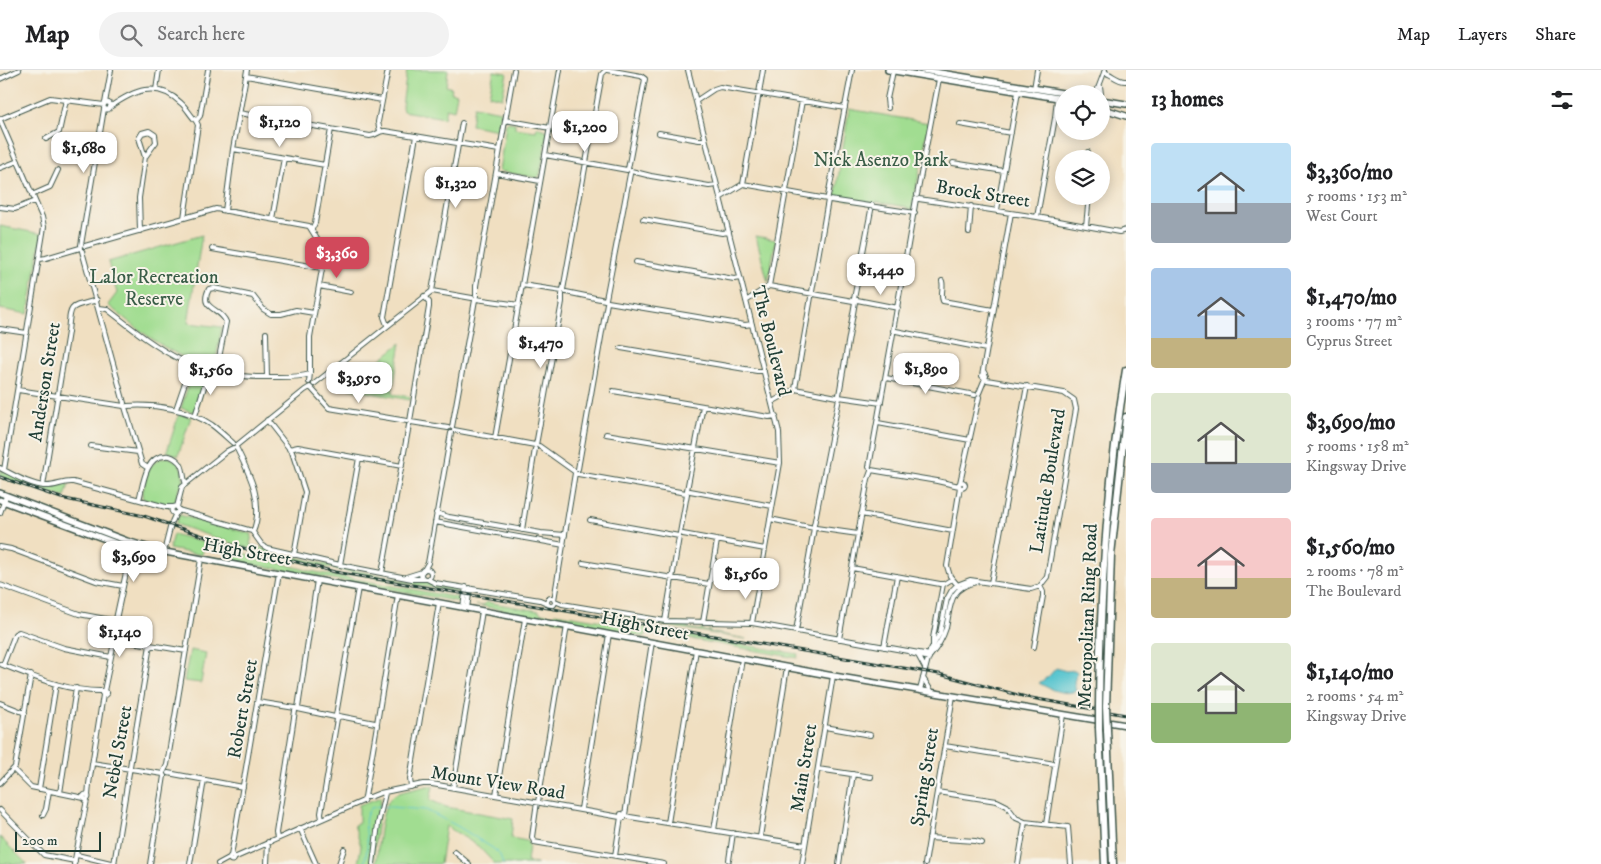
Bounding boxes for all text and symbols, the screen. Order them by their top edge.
search box [99,12,449,57]
text: Map [25,20,69,50]
icon: search [117,21,145,49]
text: Search here [157,23,245,46]
text: Map [1397,24,1430,46]
text: Layers [1458,24,1507,46]
text: Share [1535,24,1576,46]
map controls [1055,85,1110,205]
button: locate [1055,85,1110,140]
icon: filters [1548,86,1576,114]
text: 13 homes [1151,87,1224,113]
pin: $1,120 [239,106,321,148]
pin: $1,200 [544,111,626,153]
text: $1,120 [259,112,301,132]
text: $1,200 [563,117,607,137]
pin: $1,680 [43,132,125,174]
text: $1,680 [62,138,106,158]
park label: Nick Asenzo Park [814,149,949,172]
button: layers [1055,150,1110,205]
text: $3,360/mo [1306,160,1393,186]
icon: home [1191,163,1251,223]
pin: $1,320 [415,166,497,209]
text: $1,320 [435,173,477,193]
street label: Brock Street [934,175,1032,213]
text: 5 rooms · 153 m² [1306,186,1407,206]
text: West Court [1306,206,1378,226]
pin: $3,360 [296,236,378,279]
text: $3,360 [316,243,358,263]
pin: $1,440 [840,254,922,296]
text: $1,440 [858,260,904,280]
park label: Lalor Recreation Reserve [89,266,219,311]
street label: The Boulevard [746,283,796,399]
text: $1,470/mo [1306,285,1397,311]
icon: home [1191,288,1251,348]
text: 3 rooms · 77 m² [1306,311,1402,331]
street label: Anderson Street [24,320,66,444]
pin: $1,470 [500,326,582,369]
text: Cyprus Street [1306,331,1392,351]
text: $1,470 [519,333,563,353]
pin: $1,890 [885,352,967,395]
pin: $1,560 [170,354,252,396]
text: $1,890 [904,359,948,379]
text: $1,560 [189,360,233,380]
pin: $3,950 [318,362,400,404]
text: $3,950 [337,368,381,388]
street label: Latitude Boulevard [1025,406,1071,555]
text: $3,690/mo [1306,410,1395,436]
icon: home [1191,413,1251,473]
text: 5 rooms · 158 m² [1306,436,1409,456]
text: Kingsway Drive [1306,456,1406,476]
street label: Metropolitan Ring Road [1073,523,1103,709]
street label: High Street [201,533,293,571]
text: $1,560/mo [1306,535,1395,561]
icon: home [1191,538,1251,598]
pin: $3,690 [93,540,175,583]
text: $3,690 [112,547,156,567]
pin: $1,560 [705,558,787,600]
text: 2 rooms · 78 m² [1306,561,1403,581]
text: $1,560 [724,564,768,584]
text: The Boulevard [1306,581,1401,601]
street label: High Street [599,606,691,646]
pin: $1,140 [79,616,161,658]
text: $1,140 [99,622,141,642]
street label: Robert Street [223,657,263,761]
text: $1,140/mo [1306,660,1394,686]
icon: home [1191,663,1251,723]
text: 2 rooms · 54 m² [1306,686,1403,706]
street label: Nebel Street [98,703,138,801]
text: Kingsway Drive [1306,706,1406,726]
street label: Main Street [786,722,822,814]
street label: Spring Street [906,726,944,828]
street label: Mount View Road [429,761,567,805]
scale bar [15,829,101,852]
text: 200 m [22,832,57,850]

